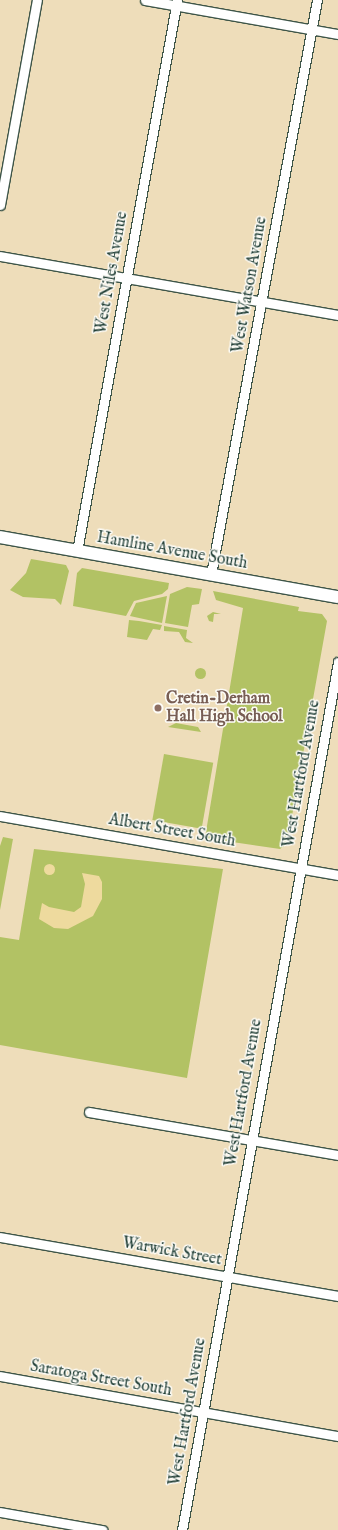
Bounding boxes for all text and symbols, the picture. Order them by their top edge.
street label: West Niles Avenue [92,210,132,336]
street label: West Watson Avenue [229,215,271,355]
street label: Hamline Avenue South [95,528,249,574]
place label: Cretin-Derham Hall High School [166,689,283,727]
street label: West Hartford Avenue [280,699,324,849]
marker: Cretin-Derham Hall High School [153,703,163,713]
street label: Albert Street South [107,810,237,852]
street label: West Hartford Avenue [222,1018,266,1168]
street label: Warwick Street [121,1234,223,1270]
street label: West Hartford Avenue [166,1337,210,1487]
street label: Saratoga Street South [29,1357,173,1401]

